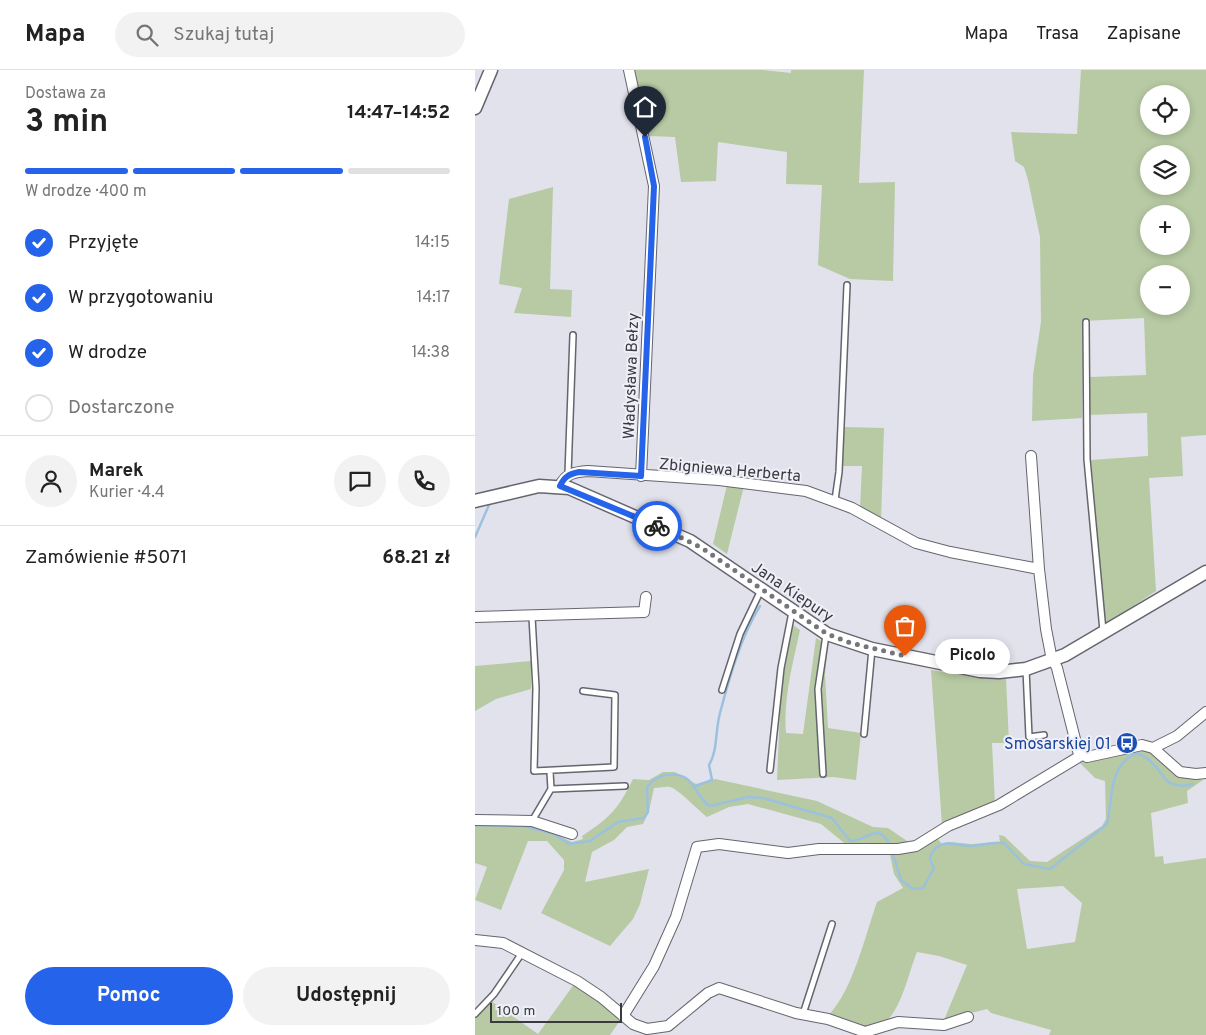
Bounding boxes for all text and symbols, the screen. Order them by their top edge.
search box [115,12,465,57]
text: Mapa [25,20,85,50]
icon: search [133,21,161,49]
text: Szukaj tutaj [173,23,274,47]
text: Mapa [965,23,1008,46]
text: Trasa [1036,23,1079,46]
text: Zapisane [1107,23,1181,46]
text: Dostawa za [25,84,106,104]
map controls [1140,85,1190,315]
button: locate [1140,85,1190,135]
pin [624,86,666,137]
icon: home [631,93,659,121]
text: 14:47–14:52 [347,101,450,125]
text: 3 min [25,103,108,143]
button: layers [1140,145,1190,195]
text: W drodze · 400 m [25,182,147,202]
button: + [1140,205,1190,255]
icon: check [25,229,53,257]
text: Przyjęte [68,231,139,255]
text: 14:15 [415,233,450,253]
button: − [1140,265,1190,315]
icon: check [25,284,53,312]
text: W przygotowaniu [68,286,214,310]
text: 14:17 [417,288,450,308]
street label: Władysława Bełzy [620,312,644,440]
icon: check [25,339,53,367]
text: W drodze [68,341,147,365]
text: 14:38 [411,343,450,363]
text: Dostarczone [68,396,174,420]
button: person [25,455,77,507]
button: chat [334,455,386,507]
button: phone [398,455,450,507]
street label: Zbigniewa Herberta [658,455,802,487]
text: Marek [89,459,144,483]
text: Kurier · 4.4 [89,483,165,503]
courier [632,501,682,551]
icon: bike [643,512,671,540]
text: Zamówienie #5071 [25,546,187,570]
text: 68.21 zł [382,546,450,570]
street label: Jana Kiepury [747,558,837,628]
pin [884,605,926,656]
icon: bag [891,612,919,640]
callout: Picolo [935,638,1010,674]
text: Picolo [949,646,996,666]
bus stop icon: Smosarskiej 01 [1115,731,1139,755]
place label: Smosarskiej 01 [1004,735,1111,755]
button: Pomoc [25,967,233,1025]
button: Udostępnij [243,967,450,1025]
scale bar [490,1000,623,1023]
text: 100 m [497,1003,535,1020]

